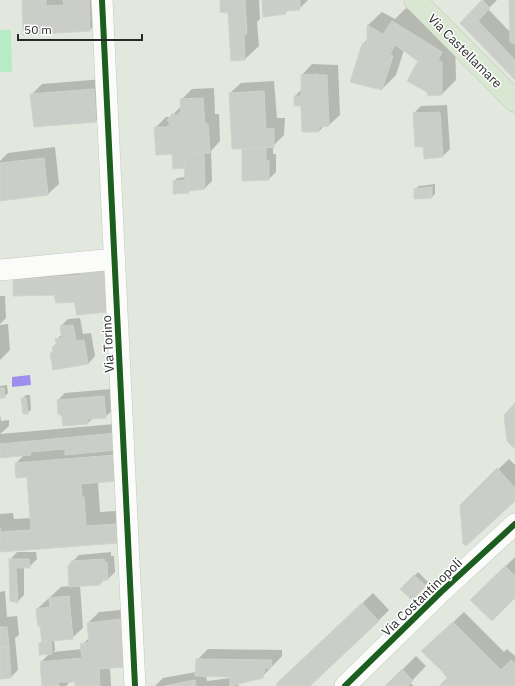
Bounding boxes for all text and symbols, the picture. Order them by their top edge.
street label: Via Castellamare [424,10,506,92]
scale bar [18,16,142,42]
text: 50 m [24,22,52,37]
street label: Via Torino [98,315,118,373]
street label: Via Costantinopoli [378,554,466,640]

